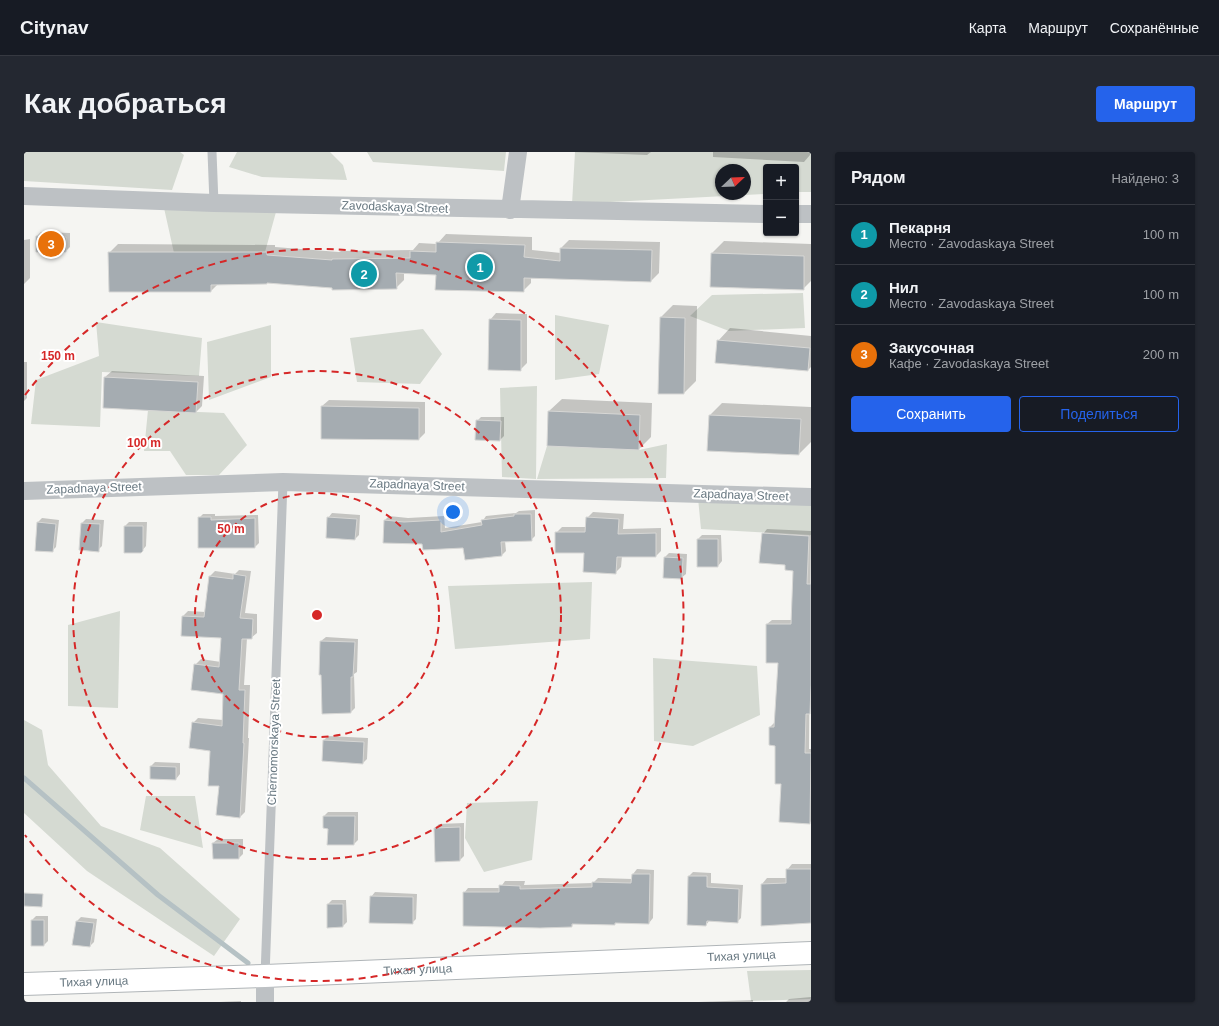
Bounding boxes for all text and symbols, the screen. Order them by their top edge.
text: Citynav [20,17,89,38]
text: Карта [969,20,1006,36]
text: Маршрут [1028,20,1088,36]
text: Сохранённые [1110,20,1199,36]
button: Маршрут [1096,86,1195,122]
text: Как добраться [24,88,226,119]
north arrow [715,164,751,200]
map controls [763,164,799,236]
button: + [763,164,799,200]
text: Рядом [851,168,906,187]
text: Найдено: 3 [1111,171,1179,186]
street label: Zavodaskaya Street [341,198,449,216]
button: − [763,200,799,236]
text: Пекарня [889,219,951,236]
text: 1 [860,227,868,242]
text: 100 m [1143,227,1179,242]
pin: 3 [38,229,64,259]
text: Место · Zavodaskaya Street [889,236,1054,251]
pin: 1 [467,252,493,282]
pin: 2 [351,259,377,289]
text: Нил [889,279,919,296]
text: 2 [860,287,868,302]
text: 100 m [1143,287,1179,302]
text: Место · Zavodaskaya Street [889,296,1054,311]
text: Закусочная [889,339,974,356]
text: 3 [860,347,868,362]
text: 200 m [1143,347,1179,362]
text: 150 m [41,349,75,363]
text: Кафе · Zavodaskaya Street [889,356,1049,371]
button: Сохранить [851,396,1011,432]
button: Поделиться [1019,396,1179,432]
text: 100 m [127,436,161,450]
street label: Zapadnaya Street [369,476,466,494]
street label: Zapadnaya Street [46,479,143,497]
street label: Zapadnaya Street [693,486,790,504]
your location [443,502,463,522]
text: 50 m [217,522,245,536]
centre of rings [310,608,324,622]
street label: Chernomorskaya Street [265,678,283,806]
street label: Тихая улица [707,947,776,964]
street label: Тихая улица [383,961,453,978]
street label: Тихая улица [59,974,129,990]

